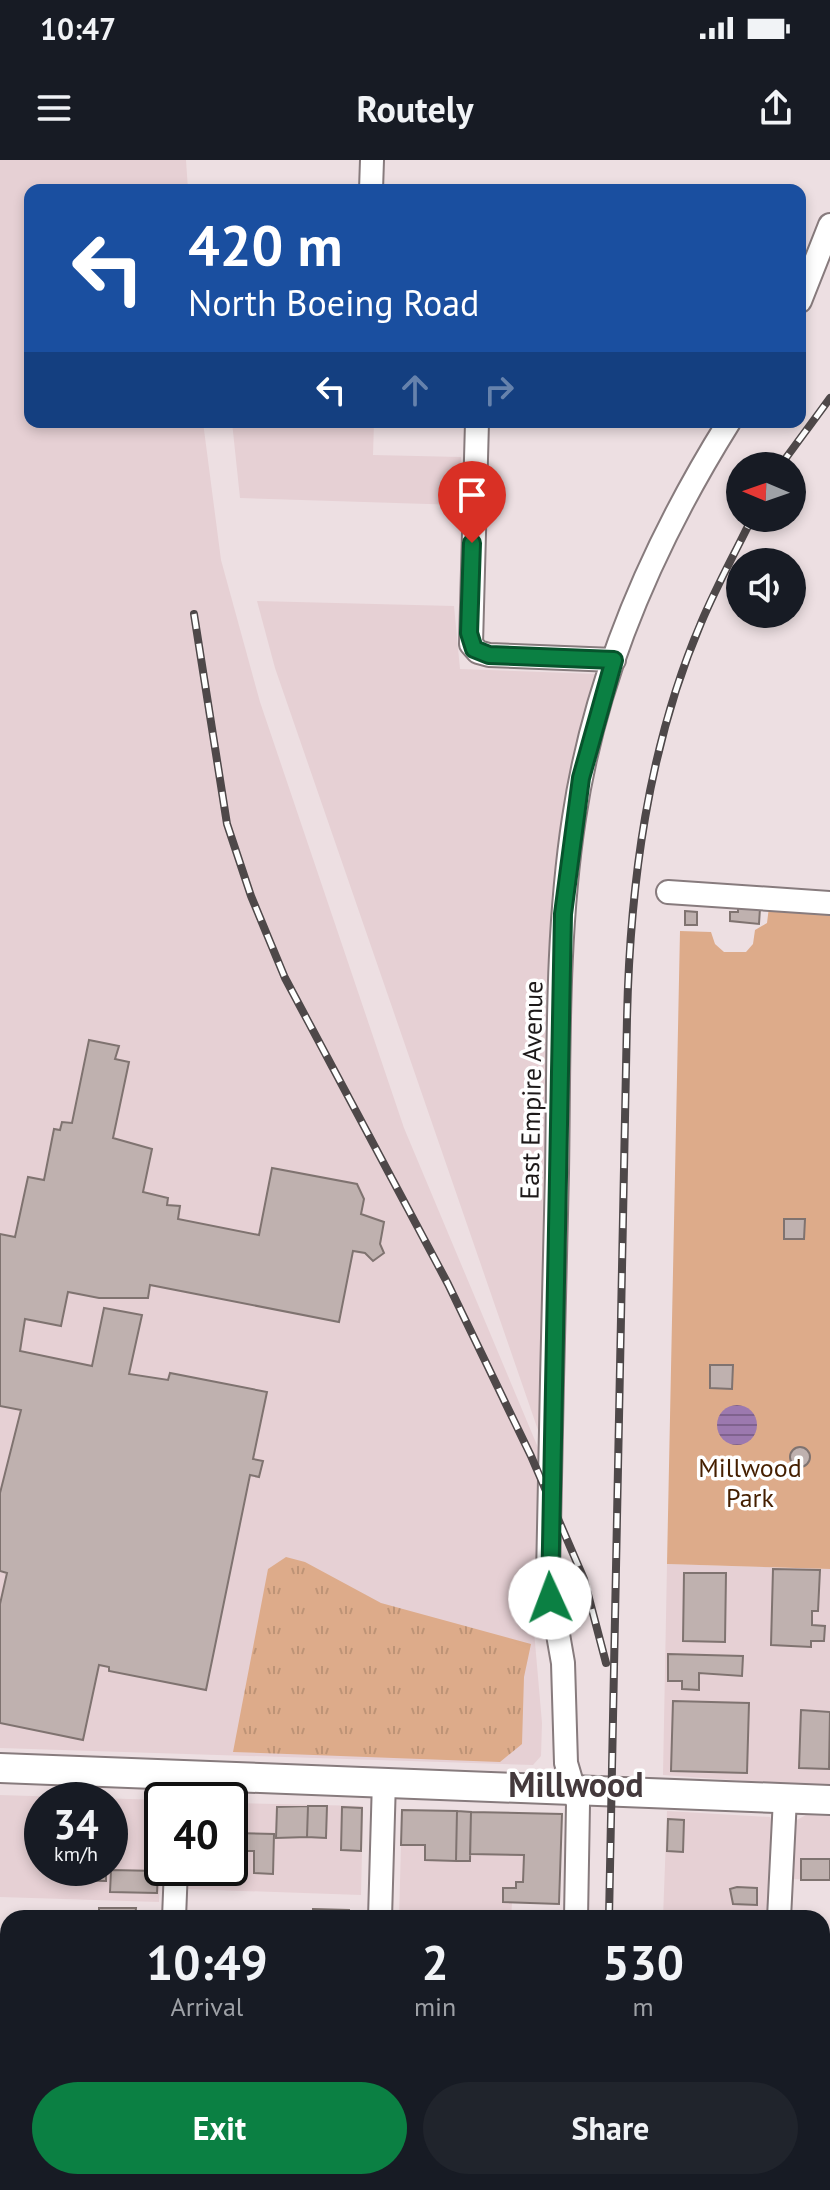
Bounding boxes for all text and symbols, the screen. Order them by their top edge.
text: 10:47 [40,9,116,48]
text: Routely [356,85,474,132]
icon: menu [32,86,76,130]
icon: share [754,86,798,130]
text: 420 m [188,209,343,281]
icon: left [56,216,160,320]
text: North Boeing Road [188,279,479,326]
icon: left [309,368,353,412]
icon: ahead [393,368,437,412]
icon: right [477,368,521,412]
north arrow [726,452,806,532]
map controls [726,452,806,628]
pin [438,461,506,543]
icon: arrive [450,473,494,517]
button: sound [726,548,806,628]
street label: East Empire Avenue [513,980,549,1200]
park label: Millwood Park [698,1451,802,1514]
position arrow [508,1556,592,1640]
district label: Millwood [508,1762,644,1806]
speed limit sign: 40 [144,1782,248,1886]
text: 34 [53,1798,99,1850]
text: km/h [54,1841,98,1867]
text: 10:49 [146,1931,268,1993]
text: 2 [421,1931,449,1993]
text: 530 [602,1931,684,1993]
text: Arrival [171,1990,243,2023]
text: min [414,1990,456,2023]
text: m [633,1990,654,2023]
button: Exit [32,2082,407,2174]
button: Share [423,2082,798,2174]

